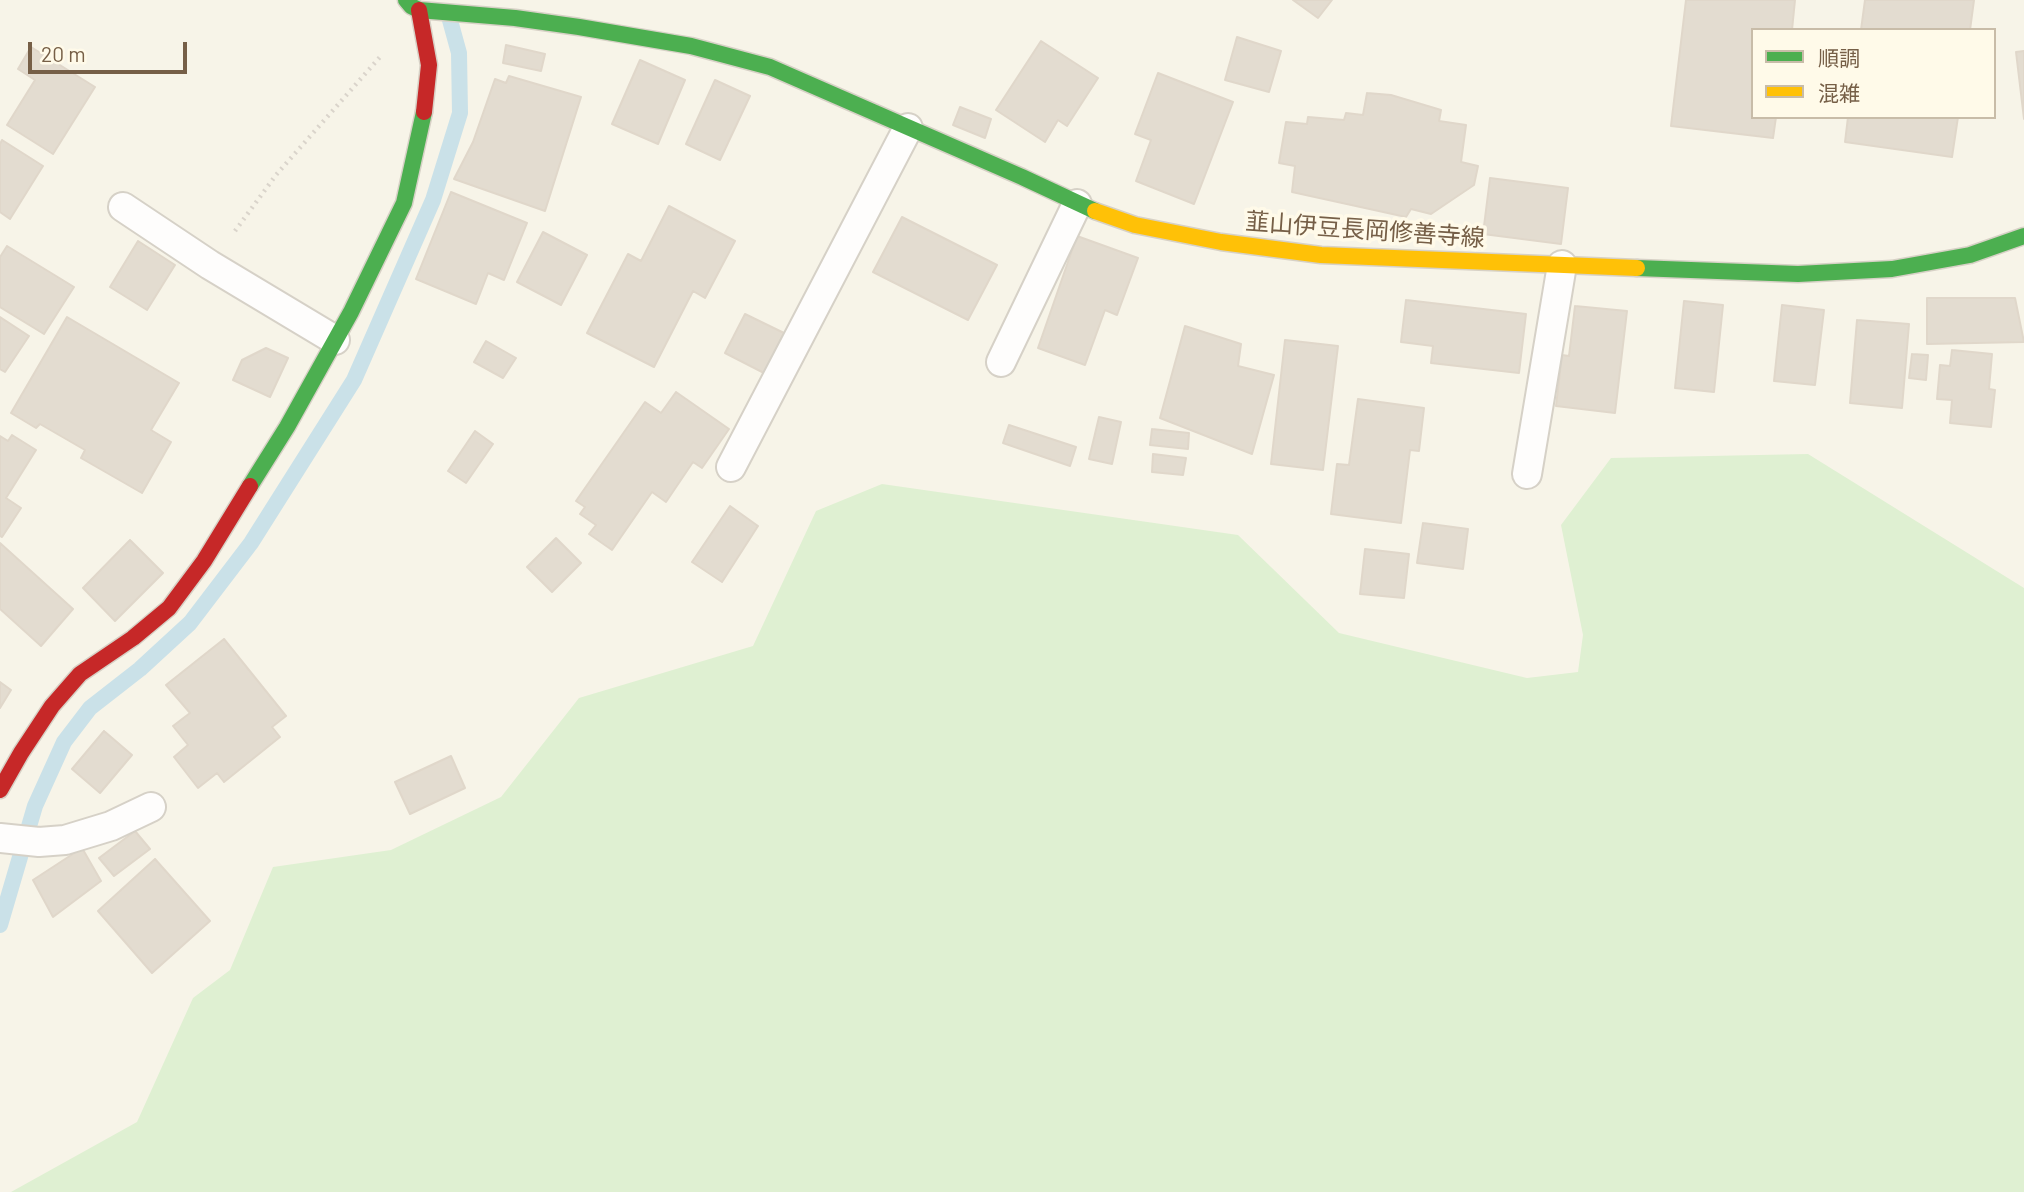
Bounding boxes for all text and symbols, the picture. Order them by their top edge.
scale bar [32,28,191,72]
legend [1751,28,1996,119]
text: 20 m [41,41,86,66]
text: 順調 [1818,45,1860,70]
text: 混雑 [1818,80,1860,105]
street label: 韮山伊豆長岡修善寺線 [1244,207,1486,253]

